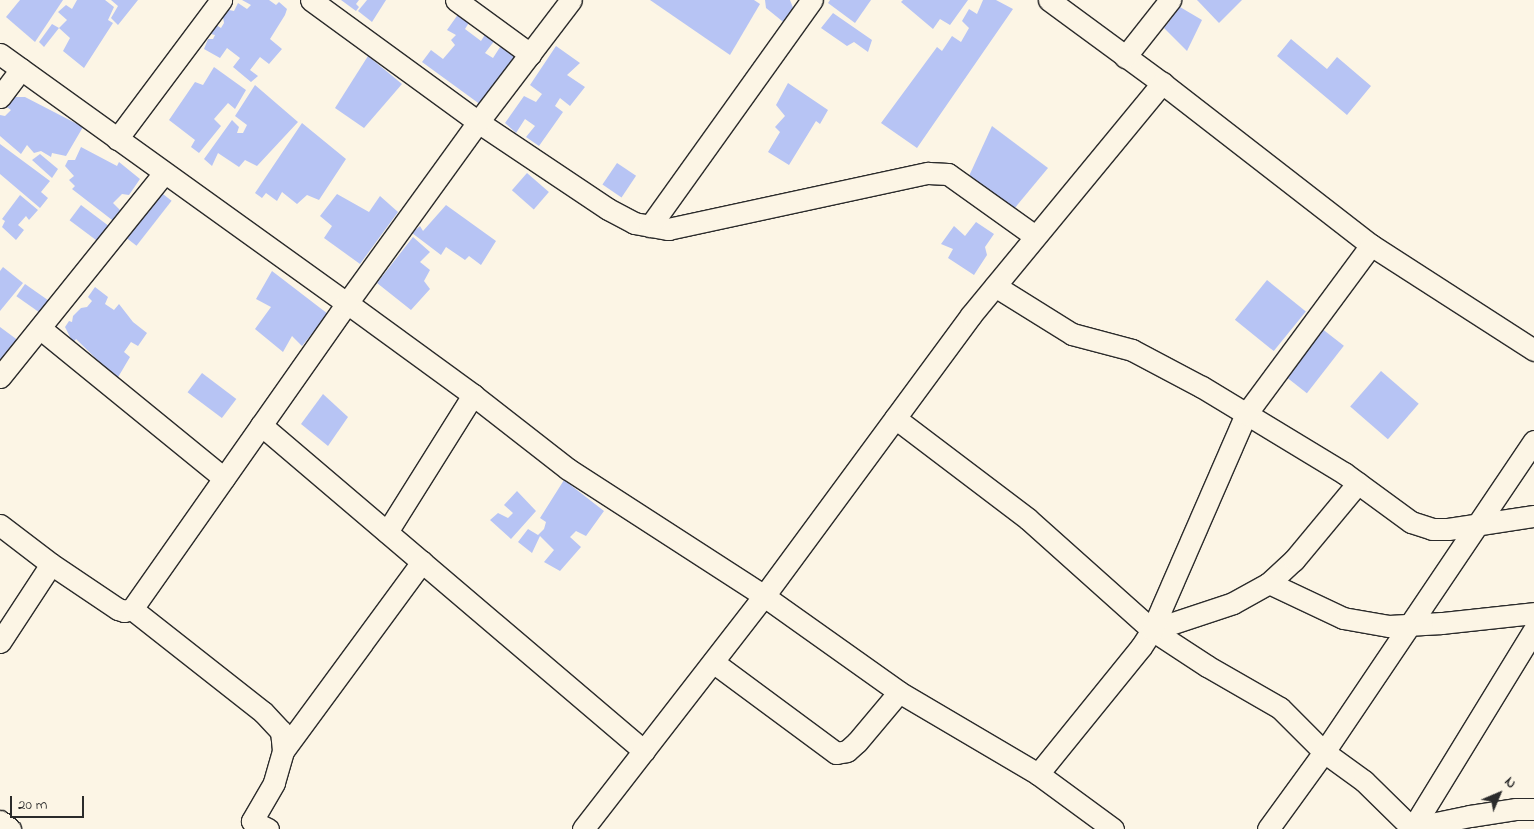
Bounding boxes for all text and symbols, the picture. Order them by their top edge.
north arrow [1474,769,1524,819]
text: N [1499,772,1521,794]
scale bar [12,786,86,818]
text: 20 m [18,794,47,816]

